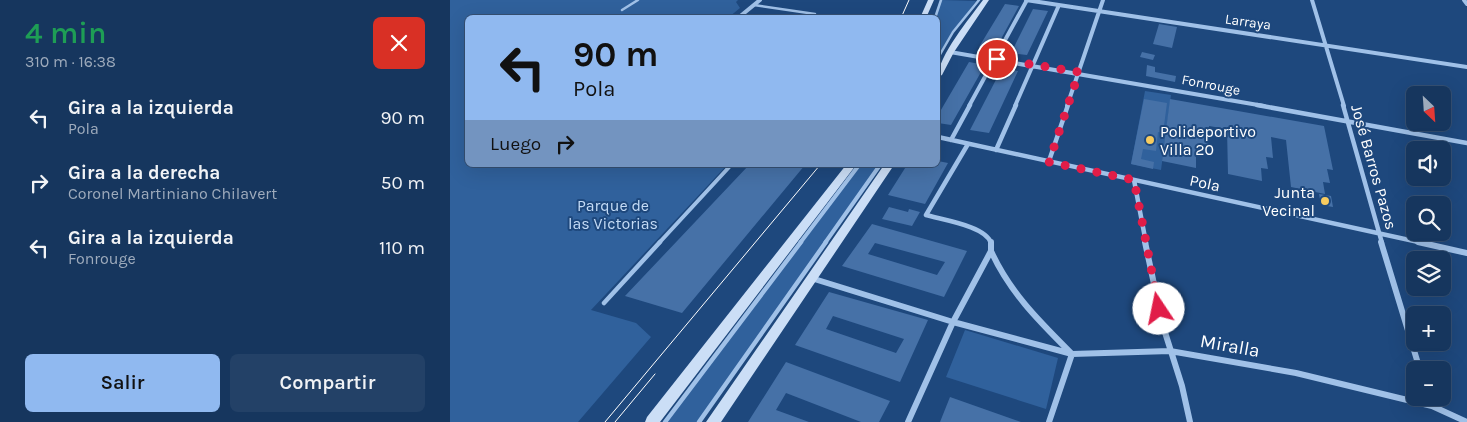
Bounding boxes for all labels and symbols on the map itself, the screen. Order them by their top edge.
street label: Larraya [1224,10,1272,34]
pin [976,38,1018,80]
street label: Fonrouge [1180,71,1242,99]
north arrow [1406,86,1451,131]
street label: José Barros Pazos [1347,102,1401,232]
place label: Polideportivo Villa 20 [1160,122,1256,159]
marker: Polideportivo Villa 20 [1144,134,1156,146]
street label: Pola [1188,170,1222,196]
place label: Junta Vecinal [1262,183,1315,220]
marker: Junta Vecinal [1319,195,1331,207]
park label: Parque de las Victorias [568,196,658,233]
position arrow [1132,282,1184,334]
street label: Miralla [1198,330,1262,362]

